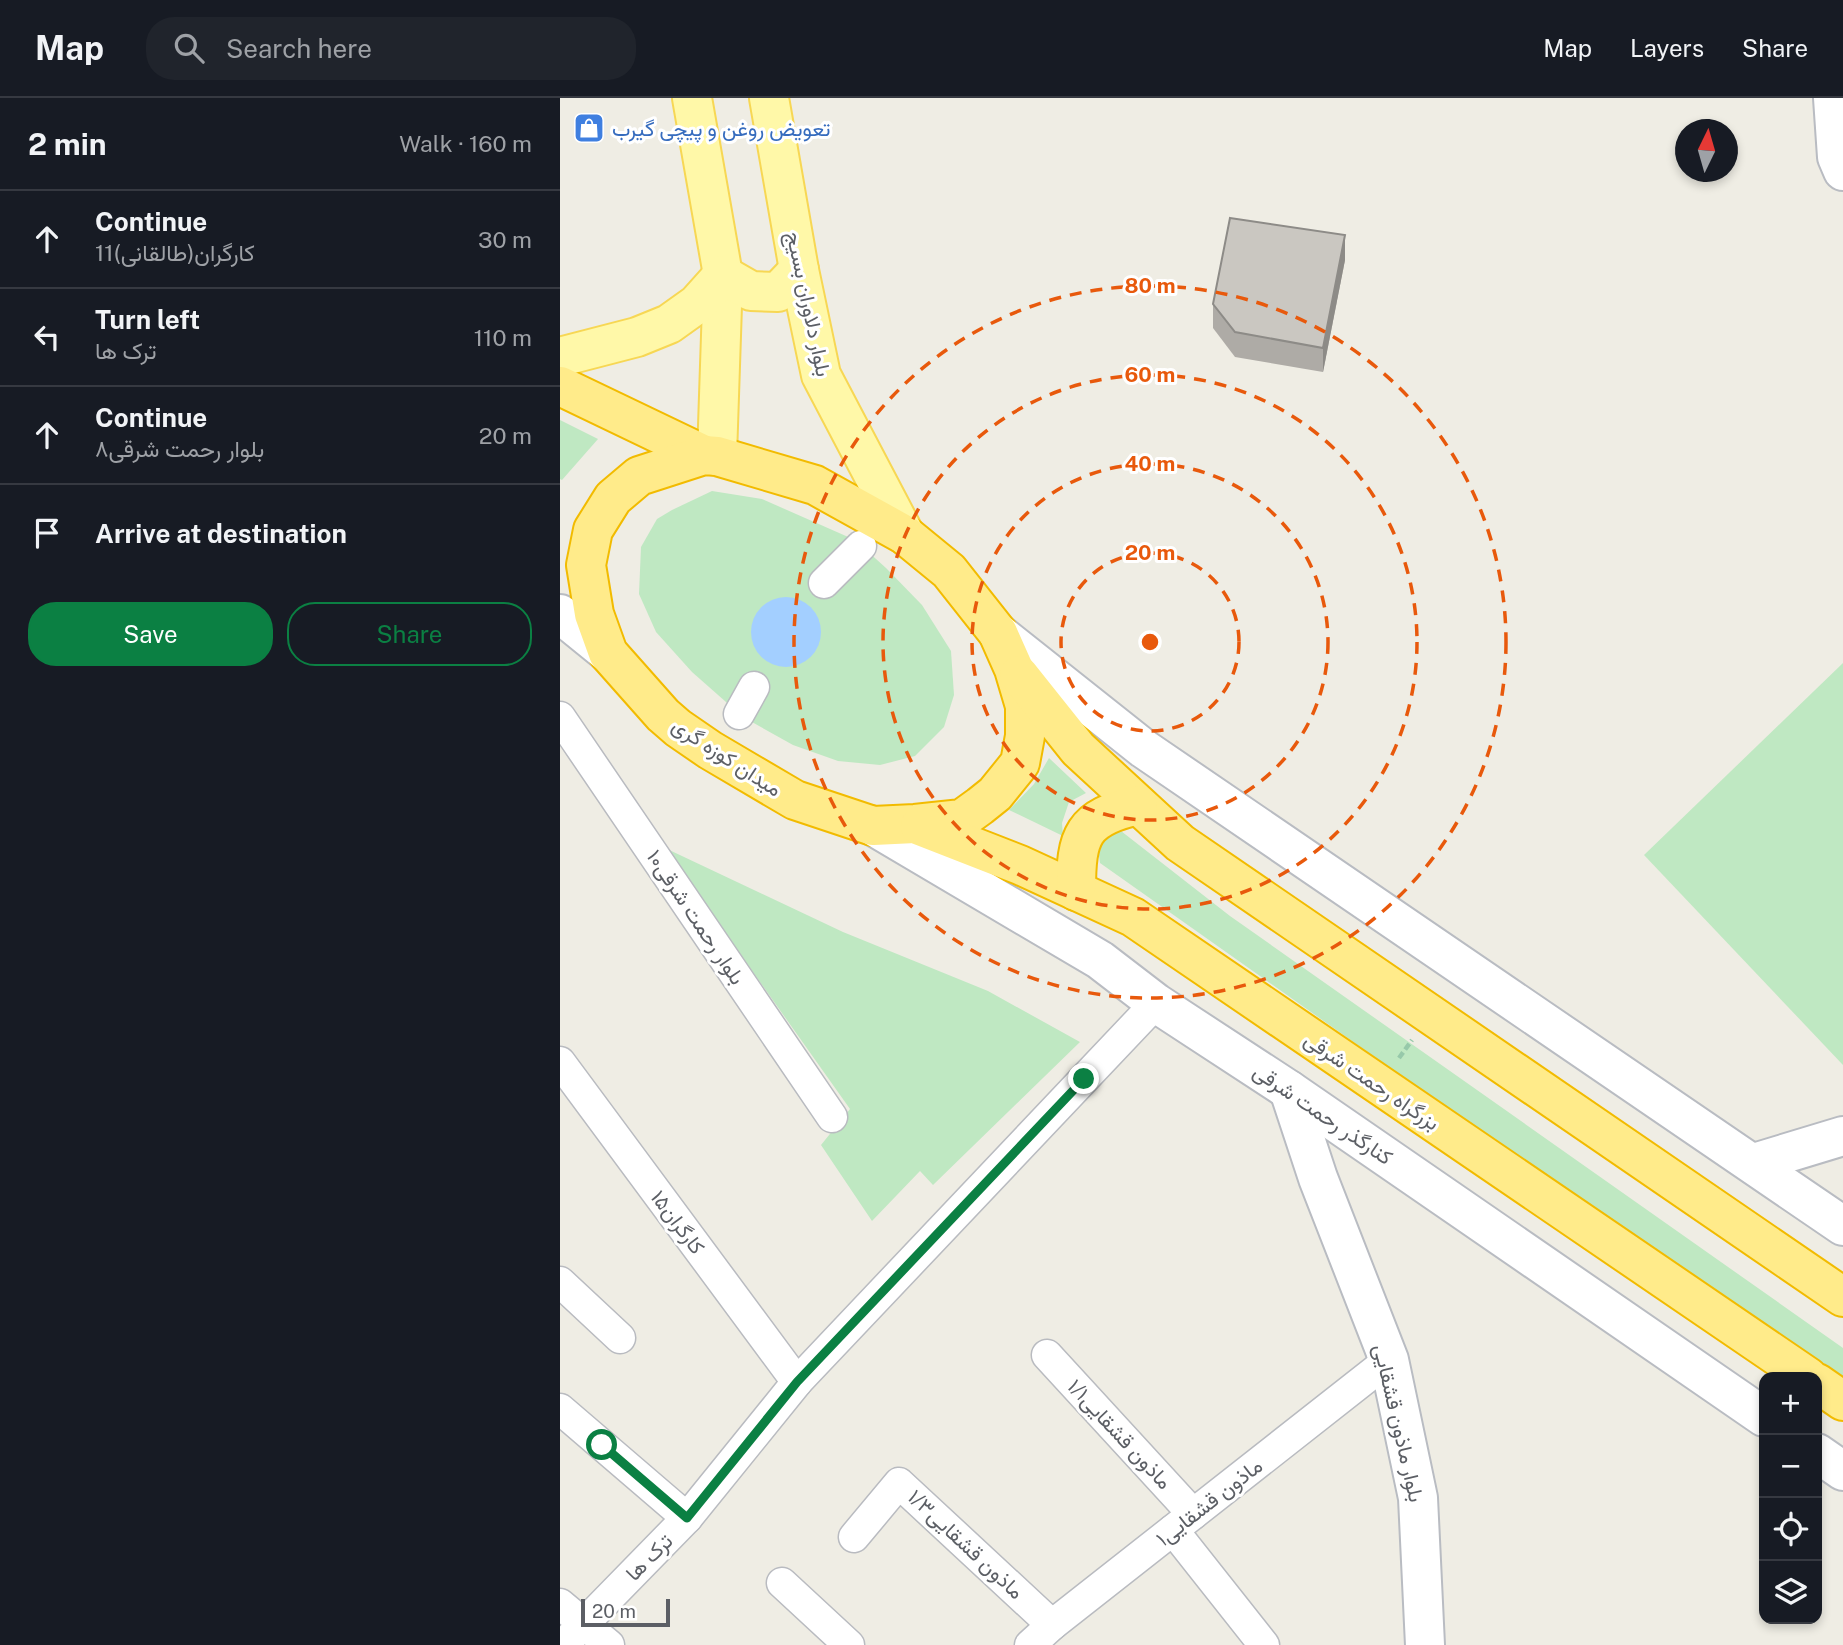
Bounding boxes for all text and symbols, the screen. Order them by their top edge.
search box [146,17,636,80]
text: Map [35,29,104,67]
icon: search [170,29,208,67]
text: Search here [226,33,372,64]
text: Map [1543,34,1592,62]
text: Layers [1630,34,1704,62]
text: Share [1742,34,1808,62]
shop icon: تعویض روغن و پیچی گیرب [572,111,606,145]
place label: تعویض روغن و پیچی گیرب [612,116,830,143]
north arrow [1675,119,1738,182]
text: 2 min [28,126,107,162]
text: Walk · 160 m [399,130,532,157]
text: Continue [95,206,207,237]
icon: ahead [28,220,66,258]
text: 30 m [478,226,532,253]
street label: بلوار دلاوران بسیج [779,229,837,379]
text: 11کارگران(طالقانی) [95,239,255,266]
text: 80 m [1124,273,1176,298]
text: Turn left [95,304,200,335]
icon: left [28,318,66,356]
text: 110 m [474,324,532,351]
text: ترک ها [95,337,157,364]
text: 60 m [1125,362,1175,387]
text: Continue [95,402,207,433]
icon: ahead [28,416,66,454]
text: 20 m [479,422,532,449]
text: بلوار رحمت شرقی۸ [95,435,264,462]
text: 40 m [1125,451,1175,476]
icon: arrive [28,514,66,552]
text: Arrive at destination [95,518,347,549]
text: 20 m [1125,540,1175,565]
button: Save [28,602,273,666]
button: Share [287,602,532,666]
centre of rings [1138,630,1162,654]
street label: میدان کوزه گری [667,712,786,803]
street label: ۱۰بلوار رحمت شرقی [641,845,750,990]
street label: بزرگراه رحمت شرقی [1299,1027,1444,1136]
street label: کنارگذر رحمت شرقی [1248,1058,1397,1171]
route end [1068,1063,1099,1094]
street label: ۱۵کارگران [645,1185,710,1260]
street label: بلوار ماذون قشقایی [1368,1342,1429,1505]
map controls [1759,1372,1822,1624]
button: + [1759,1372,1822,1435]
street label: ماذون قشقایی۱/۱ [1062,1374,1177,1495]
route start [586,1429,617,1460]
button: − [1759,1435,1822,1498]
street label: ماذون قشقایی۱ [1151,1453,1268,1552]
street label: ماذون قشقایی۱/۳ [902,1484,1029,1605]
button: locate [1759,1498,1822,1561]
street label: ترک ها [620,1528,678,1586]
button: layers [1759,1561,1822,1624]
scale bar [581,1596,670,1628]
text: 20 m [592,1600,636,1622]

